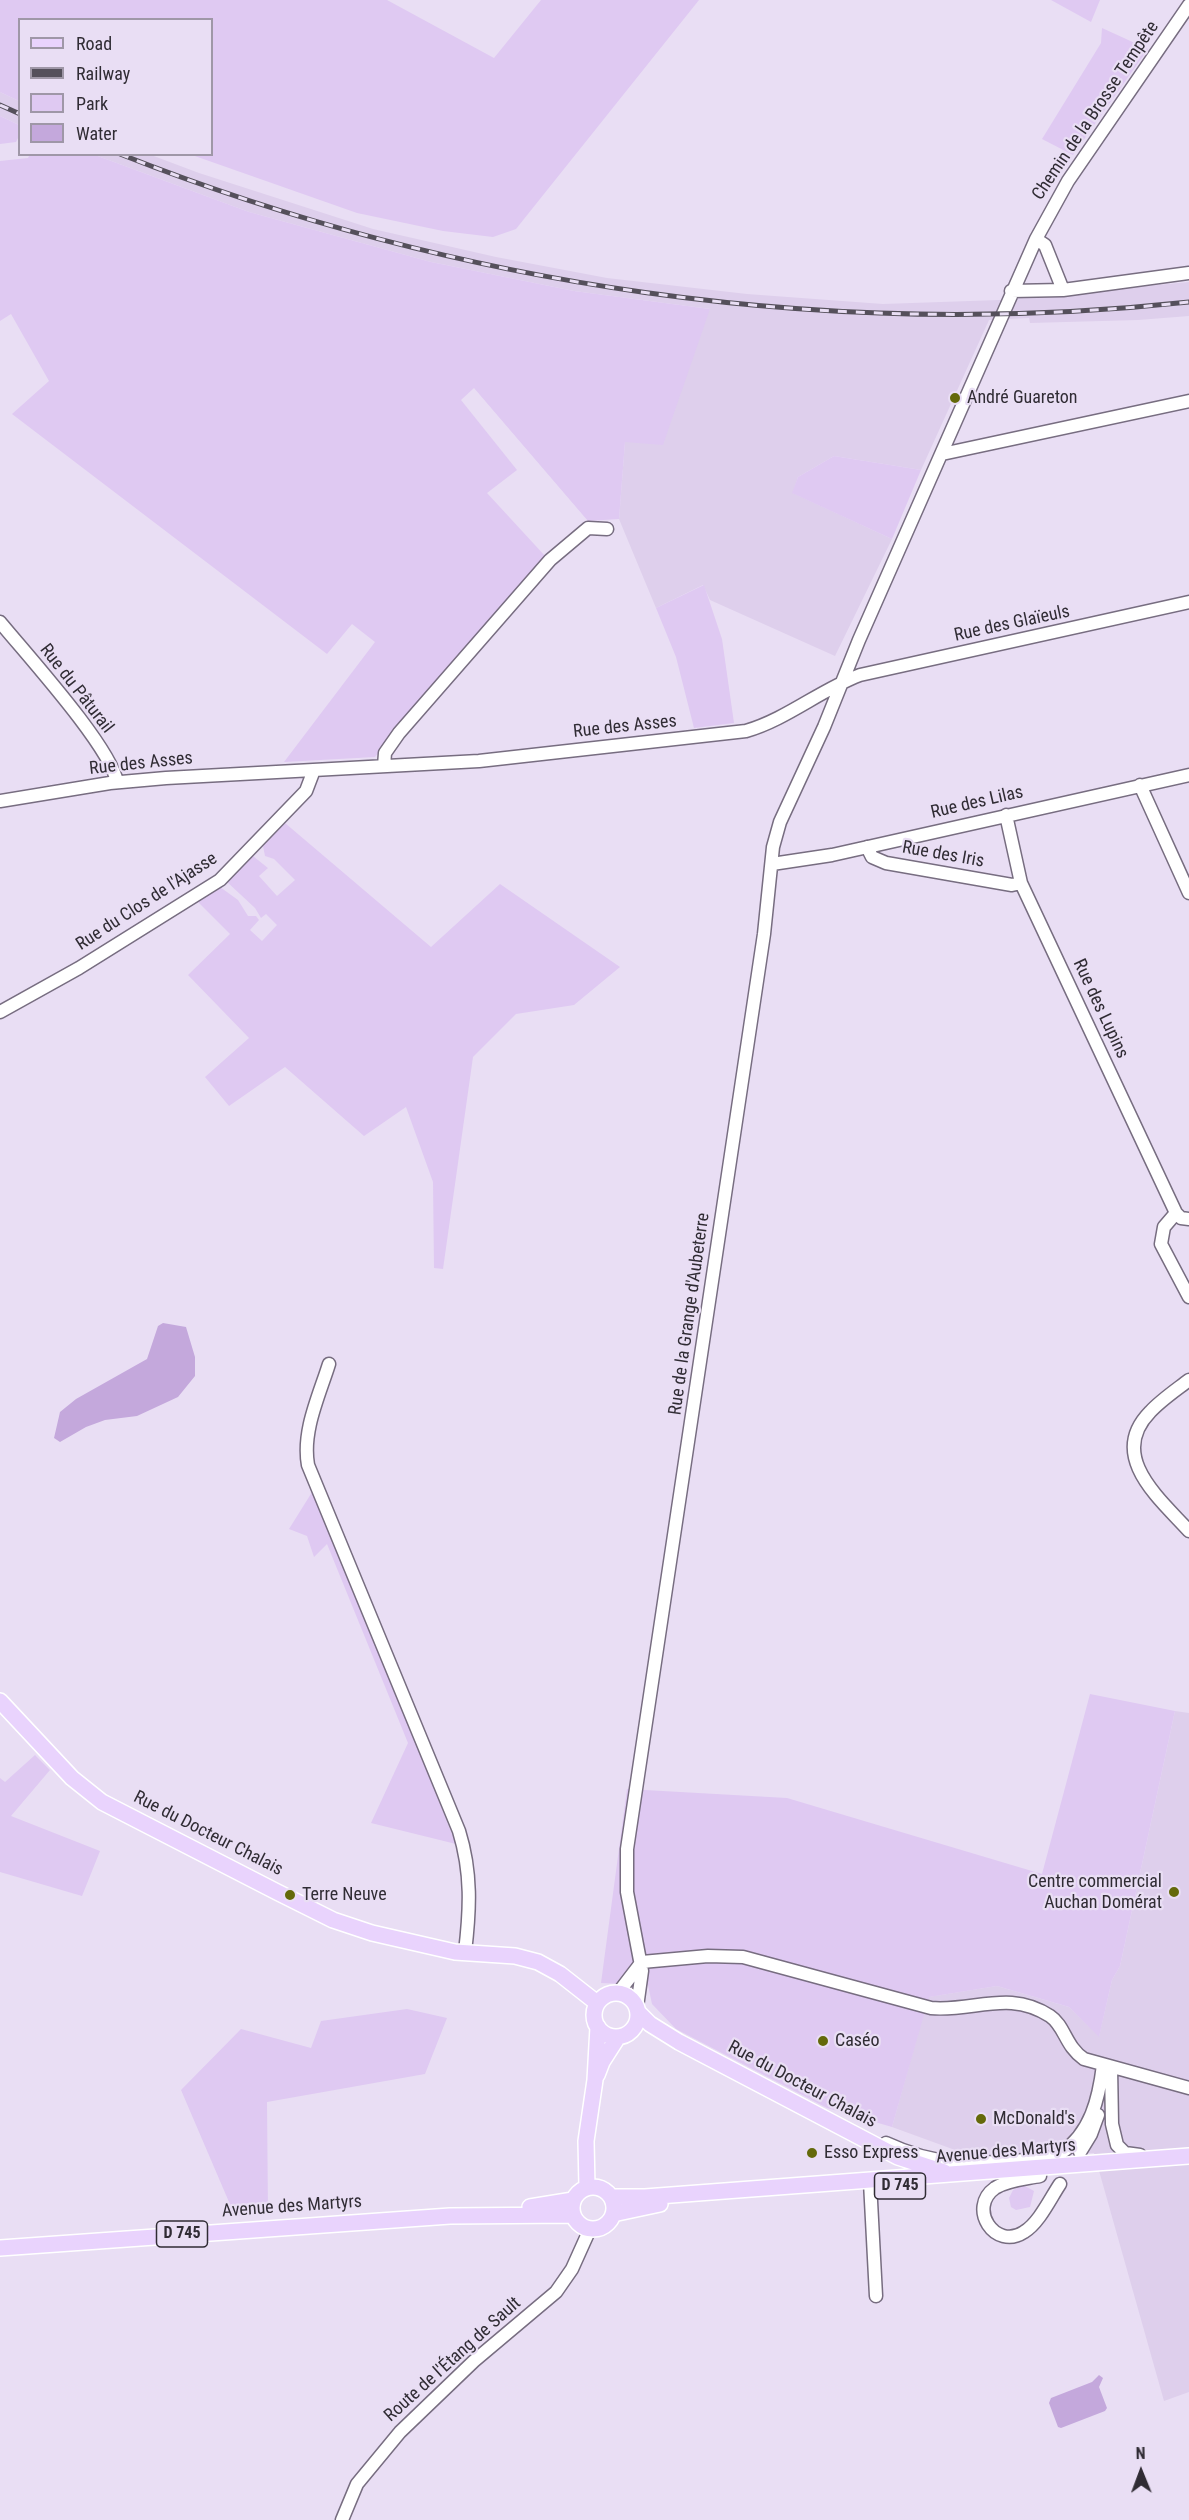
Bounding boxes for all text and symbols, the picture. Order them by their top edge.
legend [18,18,213,156]
street label: Chemin de la Brosse Tempête [1028,18,1164,204]
text: Road [76,33,112,54]
text: Railway [76,63,130,84]
text: Park [76,93,108,114]
text: Water [76,123,117,144]
place label: André Guareton [967,387,1078,409]
marker: André Guareton [948,391,962,405]
street label: Rue des Glaïeuls [952,601,1072,647]
street label: Rue du Pâturail [35,640,117,738]
street label: Rue des Asses [572,711,678,743]
street label: Rue des Asses [88,748,194,780]
street label: Rue des Lilas [929,782,1025,824]
street label: Rue des Iris [900,837,986,873]
street label: Rue du Clos de l'Ajasse [72,848,222,956]
street label: Rue des Lupins [1068,956,1132,1062]
street label: Rue de la Grange d'Aubeterre [665,1211,715,1417]
street label: Rue du Docteur Chalais [130,1787,286,1881]
place label: Centre commercial Auchan Domérat [1028,1871,1162,1914]
place label: Terre Neuve [302,1884,387,1906]
marker: Centre commercial Auchan Domérat [1167,1885,1181,1899]
marker: Terre Neuve [283,1888,297,1902]
place label: Caséo [835,2030,880,2052]
marker: Caséo [816,2034,830,2048]
street label: Rue du Docteur Chalais [724,2037,880,2133]
place label: McDonald's [993,2108,1075,2130]
marker: McDonald's [974,2112,988,2126]
street label: Avenue des Martyrs [935,2135,1077,2169]
place label: Esso Express [824,2142,918,2164]
marker: Esso Express [805,2146,819,2160]
road number: D 745 [874,2173,926,2199]
street label: Avenue des Martyrs [221,2191,363,2223]
road number: D 745 [156,2221,207,2247]
street label: Route de l'Étang de Sault [380,2293,526,2427]
north arrow [1111,2442,1171,2502]
text: N [1136,2444,1146,2463]

